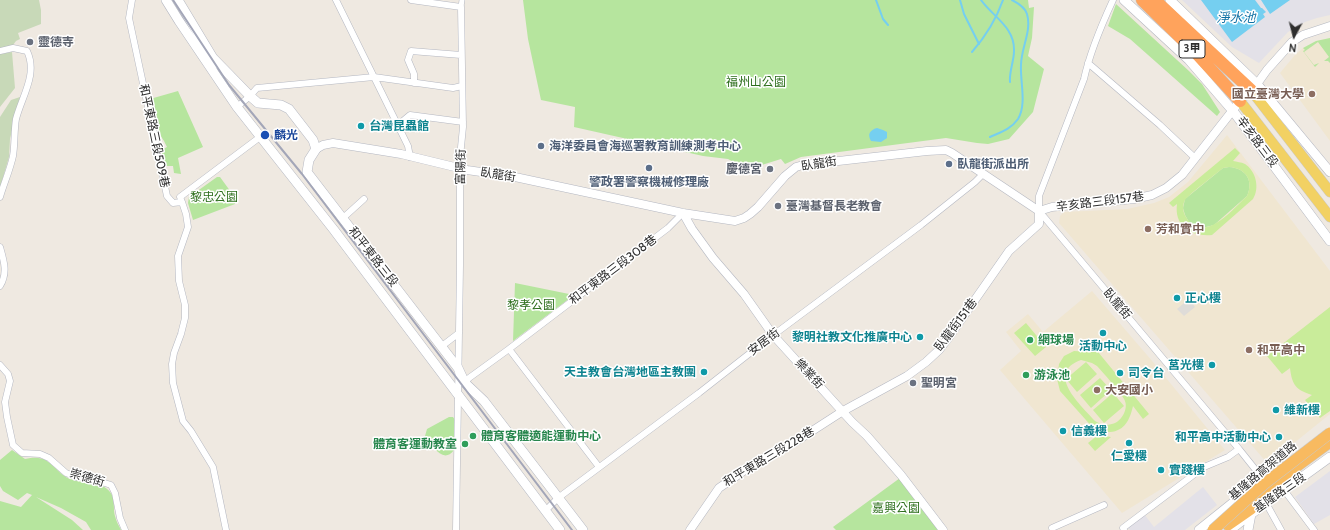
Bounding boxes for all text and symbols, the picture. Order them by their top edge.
water label: 淨水池 [1217,10,1255,26]
north arrow [1274,16,1314,56]
place label: 靈德寺 [38,35,74,49]
marker: 靈德寺 [25,37,35,47]
road number: 3甲 [1179,40,1205,58]
text: N [1288,40,1297,55]
park label: 福州山公園 [726,75,786,89]
street label: 和平東路三段509巷 [136,83,172,189]
place label: 國立臺灣大學 [1232,87,1304,101]
marker: 國立臺灣大學 [1307,89,1317,99]
street label: 辛亥路三段 [1233,114,1281,170]
place label: 台灣昆蟲館 [369,119,429,133]
marker: 台灣昆蟲館 [356,121,366,131]
place label: 麟光 [274,128,298,142]
marker: 麟光 [259,129,271,141]
place label: 海洋委員會海巡署教育訓練測考中心 [549,139,741,153]
marker: 海洋委員會海巡署教育訓練測考中心 [536,141,546,151]
street label: 富陽街 [453,149,469,185]
street label: 臥龍街 [800,154,838,174]
place label: 臥龍街派出所 [957,157,1029,171]
marker: 臥龍街派出所 [944,159,954,169]
place label: 慶德宮 [726,162,762,176]
marker: 警政署警察機械修理廠 [644,163,654,173]
marker: 慶德宮 [765,164,775,174]
street label: 臥龍街 [479,165,517,185]
place label: 警政署警察機械修理廠 [589,175,709,189]
street label: 辛亥路三段157巷 [1055,189,1145,215]
park label: 黎忠公園 [190,190,238,204]
place label: 臺灣基督長老教會 [786,199,882,213]
marker: 臺灣基督長老教會 [773,201,783,211]
place label: 芳和實中 [1156,222,1204,236]
street label: 和平東路三段 [345,224,401,290]
marker: 芳和實中 [1143,224,1153,234]
street label: 和平東路三段308巷 [566,232,660,308]
street label: 臥龍街 [1100,286,1134,322]
place label: 正心樓 [1185,291,1221,305]
marker: 正心樓 [1172,293,1182,303]
street label: 臥龍街151巷 [931,296,981,354]
park label: 黎孝公園 [507,298,555,312]
street label: 安居街 [745,325,783,359]
marker: 活動中心 [1098,328,1108,338]
place label: 黎明社教文化推廣中心 [792,330,912,344]
marker: 黎明社教文化推廣中心 [915,332,925,342]
place label: 網球場 [1038,333,1074,347]
marker: 網球場 [1025,335,1035,345]
place label: 活動中心 [1079,339,1127,353]
place label: 和平高中 [1257,343,1305,357]
marker: 和平高中 [1244,345,1254,355]
street label: 樂業街 [791,356,827,392]
place label: 莒光樓 [1168,358,1204,372]
marker: 莒光樓 [1207,360,1217,370]
place label: 天主教會台灣地區主教團 [564,365,696,379]
place label: 司令台 [1128,366,1164,380]
marker: 天主教會台灣地區主教團 [699,367,709,377]
place label: 游泳池 [1034,368,1070,382]
marker: 司令台 [1115,368,1125,378]
marker: 游泳池 [1021,370,1031,380]
place label: 聖明宮 [921,376,957,390]
marker: 聖明宮 [908,378,918,388]
place label: 大安國小 [1105,383,1153,397]
marker: 大安國小 [1092,385,1102,395]
place label: 維新樓 [1284,403,1320,417]
marker: 維新樓 [1271,405,1281,415]
street label: 和平東路三段228巷 [721,424,817,490]
place label: 信義樓 [1071,424,1107,438]
marker: 信義樓 [1058,426,1068,436]
place label: 體育客體適能運動中心 [481,429,601,443]
place label: 和平高中活動中心 [1175,430,1271,444]
marker: 體育客體適能運動中心 [468,431,478,441]
marker: 和平高中活動中心 [1274,432,1284,442]
place label: 體育客運動教室 [373,437,457,451]
marker: 仁愛樓 [1124,438,1134,448]
street label: 基隆路高架道路 [1226,438,1300,504]
marker: 體育客運動教室 [460,439,470,449]
place label: 仁愛樓 [1111,449,1147,463]
place label: 實踐樓 [1169,463,1205,477]
marker: 實踐樓 [1156,465,1166,475]
street label: 崇德街 [68,466,106,490]
street label: 基隆路三段 [1251,470,1309,516]
park label: 嘉興公園 [872,501,920,515]

